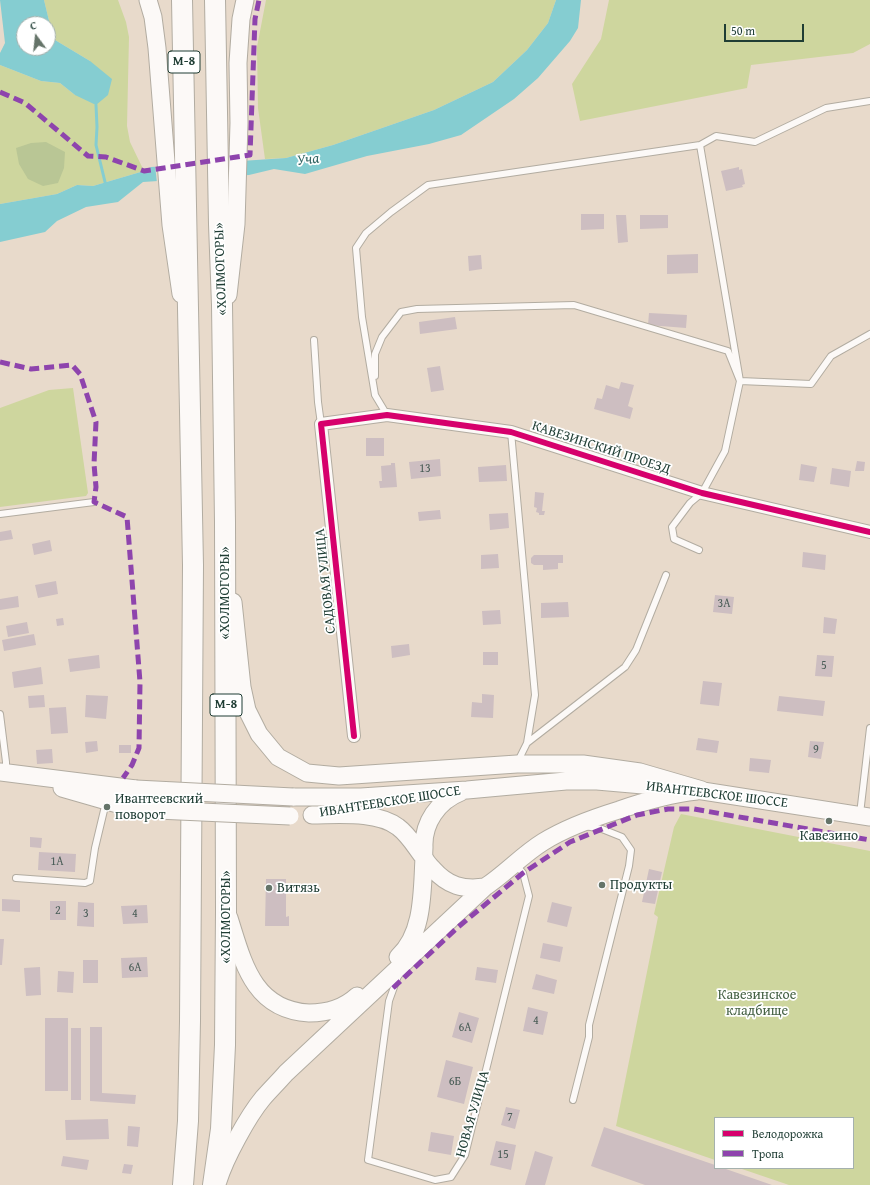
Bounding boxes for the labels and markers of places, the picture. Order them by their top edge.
place label: Ивантеевский поворот [115,791,203,824]
marker: Ивантеевский поворот [102,802,112,812]
marker: Кавезино [824,816,834,826]
place label: Кавезино [800,828,858,844]
place label: Продукты [610,877,672,893]
place label: Витязь [277,880,320,896]
marker: Продукты [597,880,607,890]
marker: Витязь [264,883,274,893]

